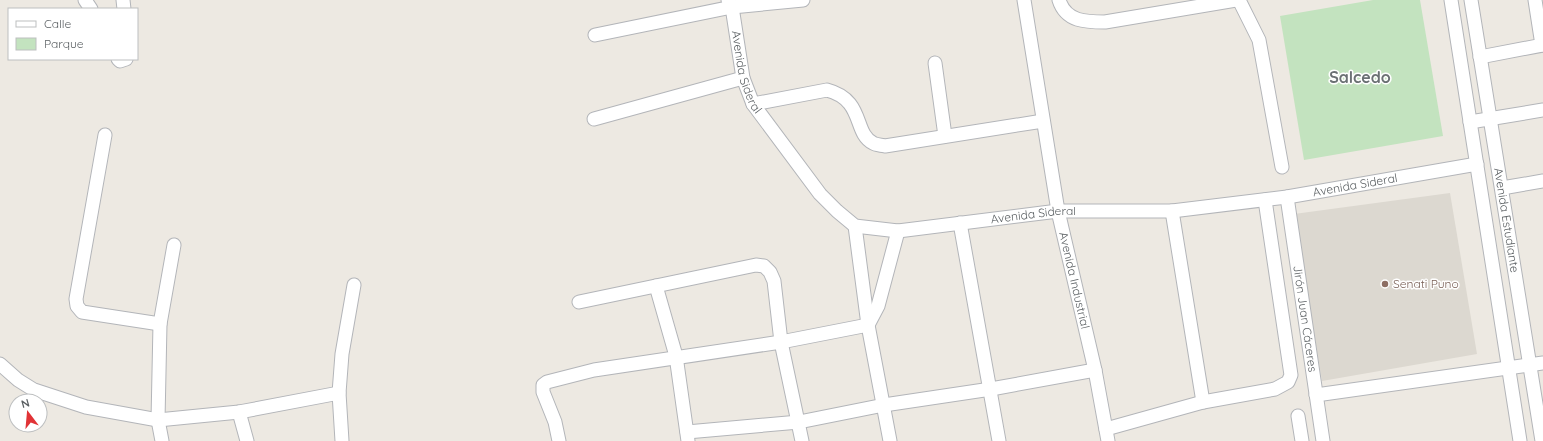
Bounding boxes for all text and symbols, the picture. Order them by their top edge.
legend [8,8,138,60]
text: Calle [44,16,72,31]
street label: Avenida Sideral [729,30,765,116]
text: Parque [44,36,84,51]
district label: Salcedo [1329,67,1391,87]
street label: Avenida Estudiante [1491,167,1523,274]
street label: Avenida Sideral [1312,170,1399,199]
street label: Avenida Sideral [990,203,1076,226]
street label: Avenida Industrial [1056,230,1093,330]
street label: Jirón Juan Cáceres [1290,264,1321,373]
place label: Senati Puno [1393,276,1459,291]
marker: Senati Puno [1380,279,1390,289]
north arrow [8,393,48,433]
text: N [19,396,31,411]

